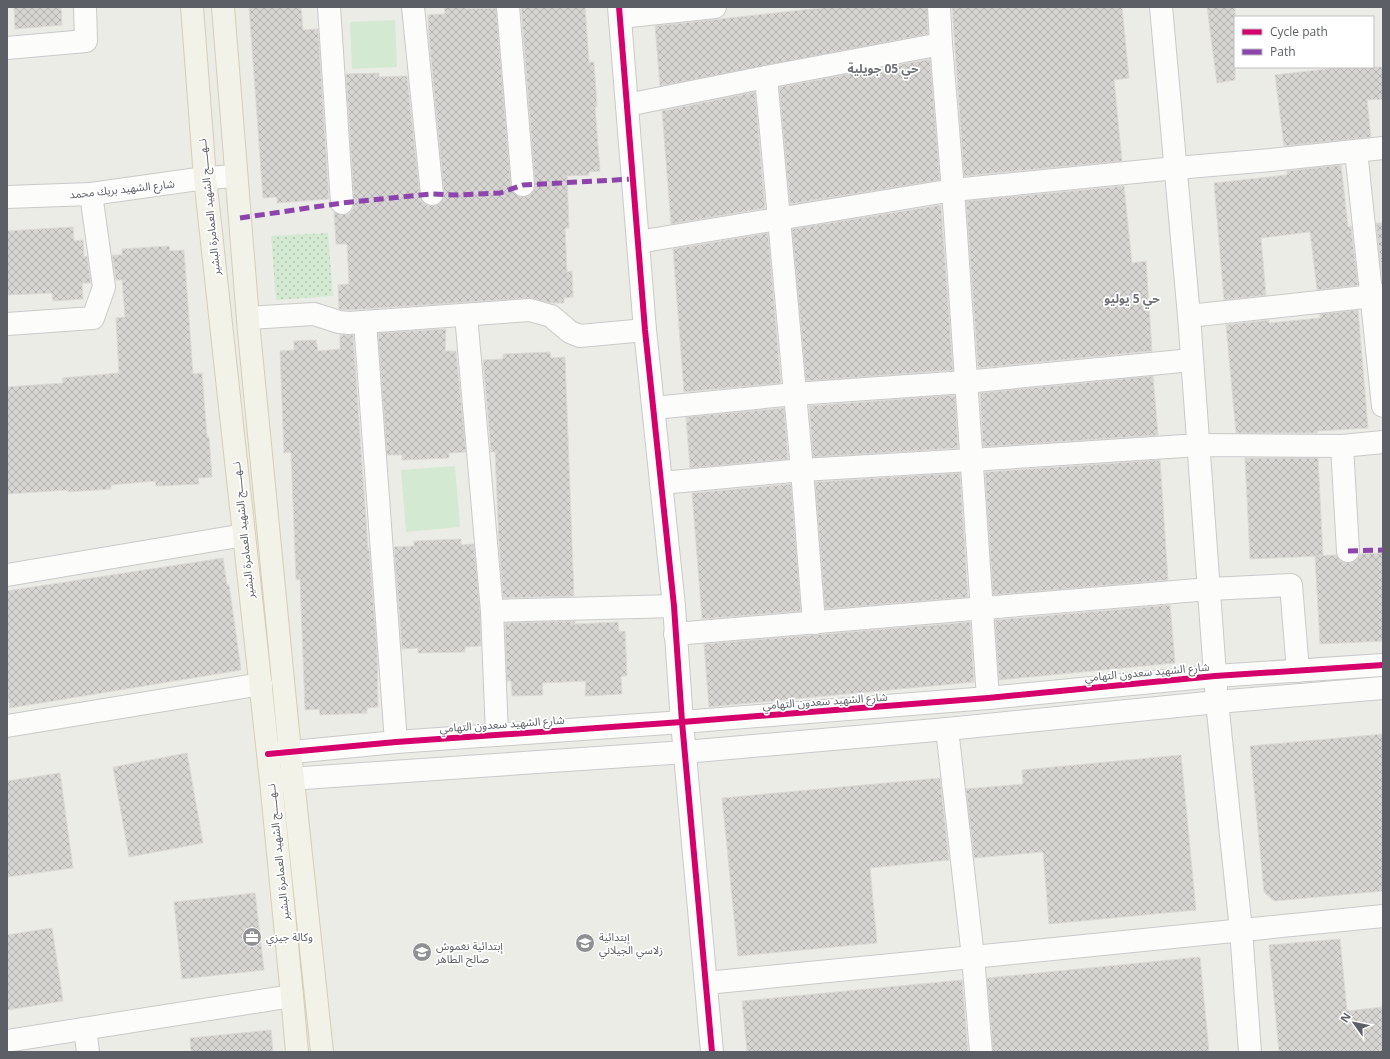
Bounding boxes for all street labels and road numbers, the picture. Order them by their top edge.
street label: نــهـــــج الشهيد العمامرة البشير [194,138,224,277]
street label: شارع الشهيد بريك محمد [69,175,176,202]
street label: نــهـــــج الشهيد العمامرة البشير [228,461,258,600]
street label: شارع الشهيد سعدون التهامي [1084,659,1211,687]
street label: شارع الشهيد سعدون التهامي [762,689,889,715]
street label: شارع الشهيد سعدون التهامي [439,712,566,738]
street label: نــهـــــج الشهيد العمامرة البشير [263,783,293,922]

